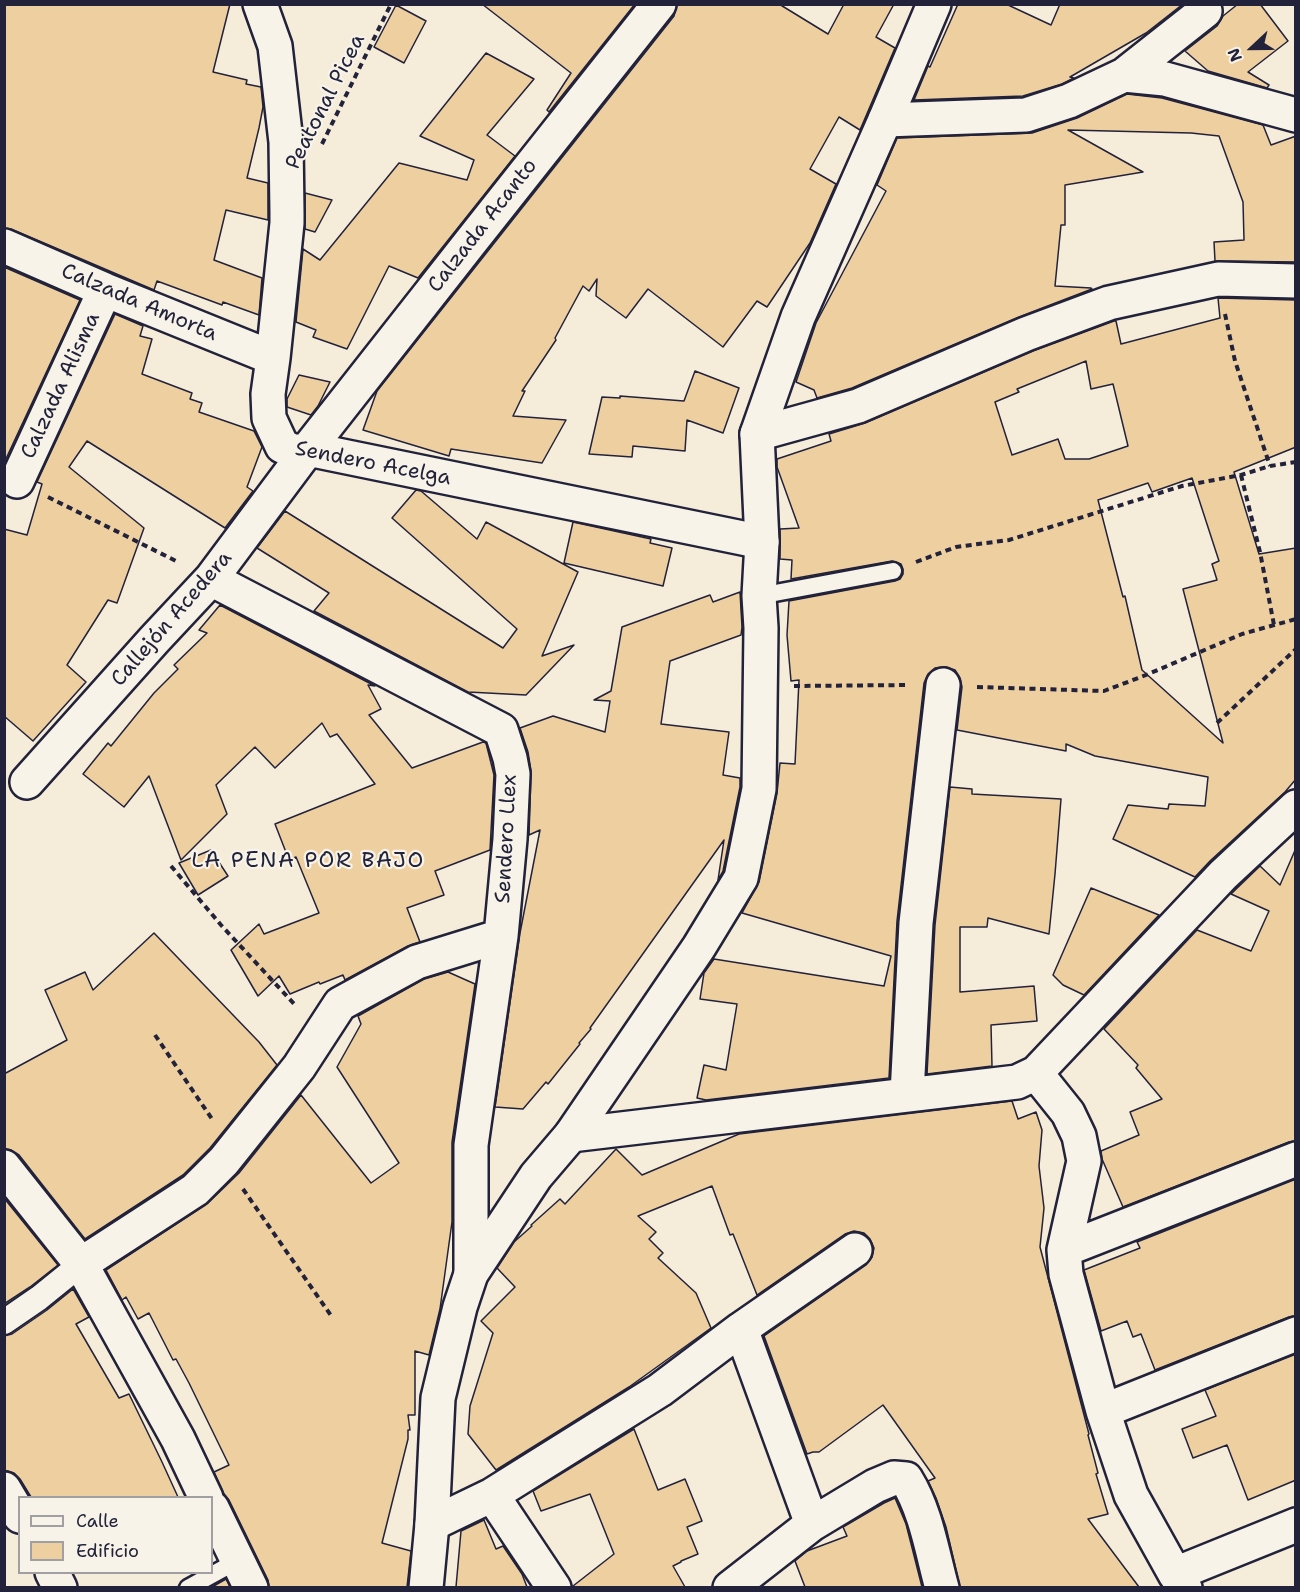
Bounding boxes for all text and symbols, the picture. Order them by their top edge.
north arrow [1222,18,1282,78]
street label: Peatonal Picea [281,30,371,174]
text: N [1223,45,1247,65]
street label: Calzada Acanto [423,154,543,298]
street label: Calzada Amorta [57,259,221,347]
street label: Calzada Alisma [16,309,106,463]
street label: Sendero Acelga [293,437,453,491]
street label: Callejón Acedera [106,546,238,692]
street label: Sendero Llex [491,774,523,904]
district label: LA PENA POR BAJO [191,848,425,874]
legend [18,1496,213,1574]
text: Calle [76,1509,119,1533]
text: Edificio [76,1539,139,1563]

